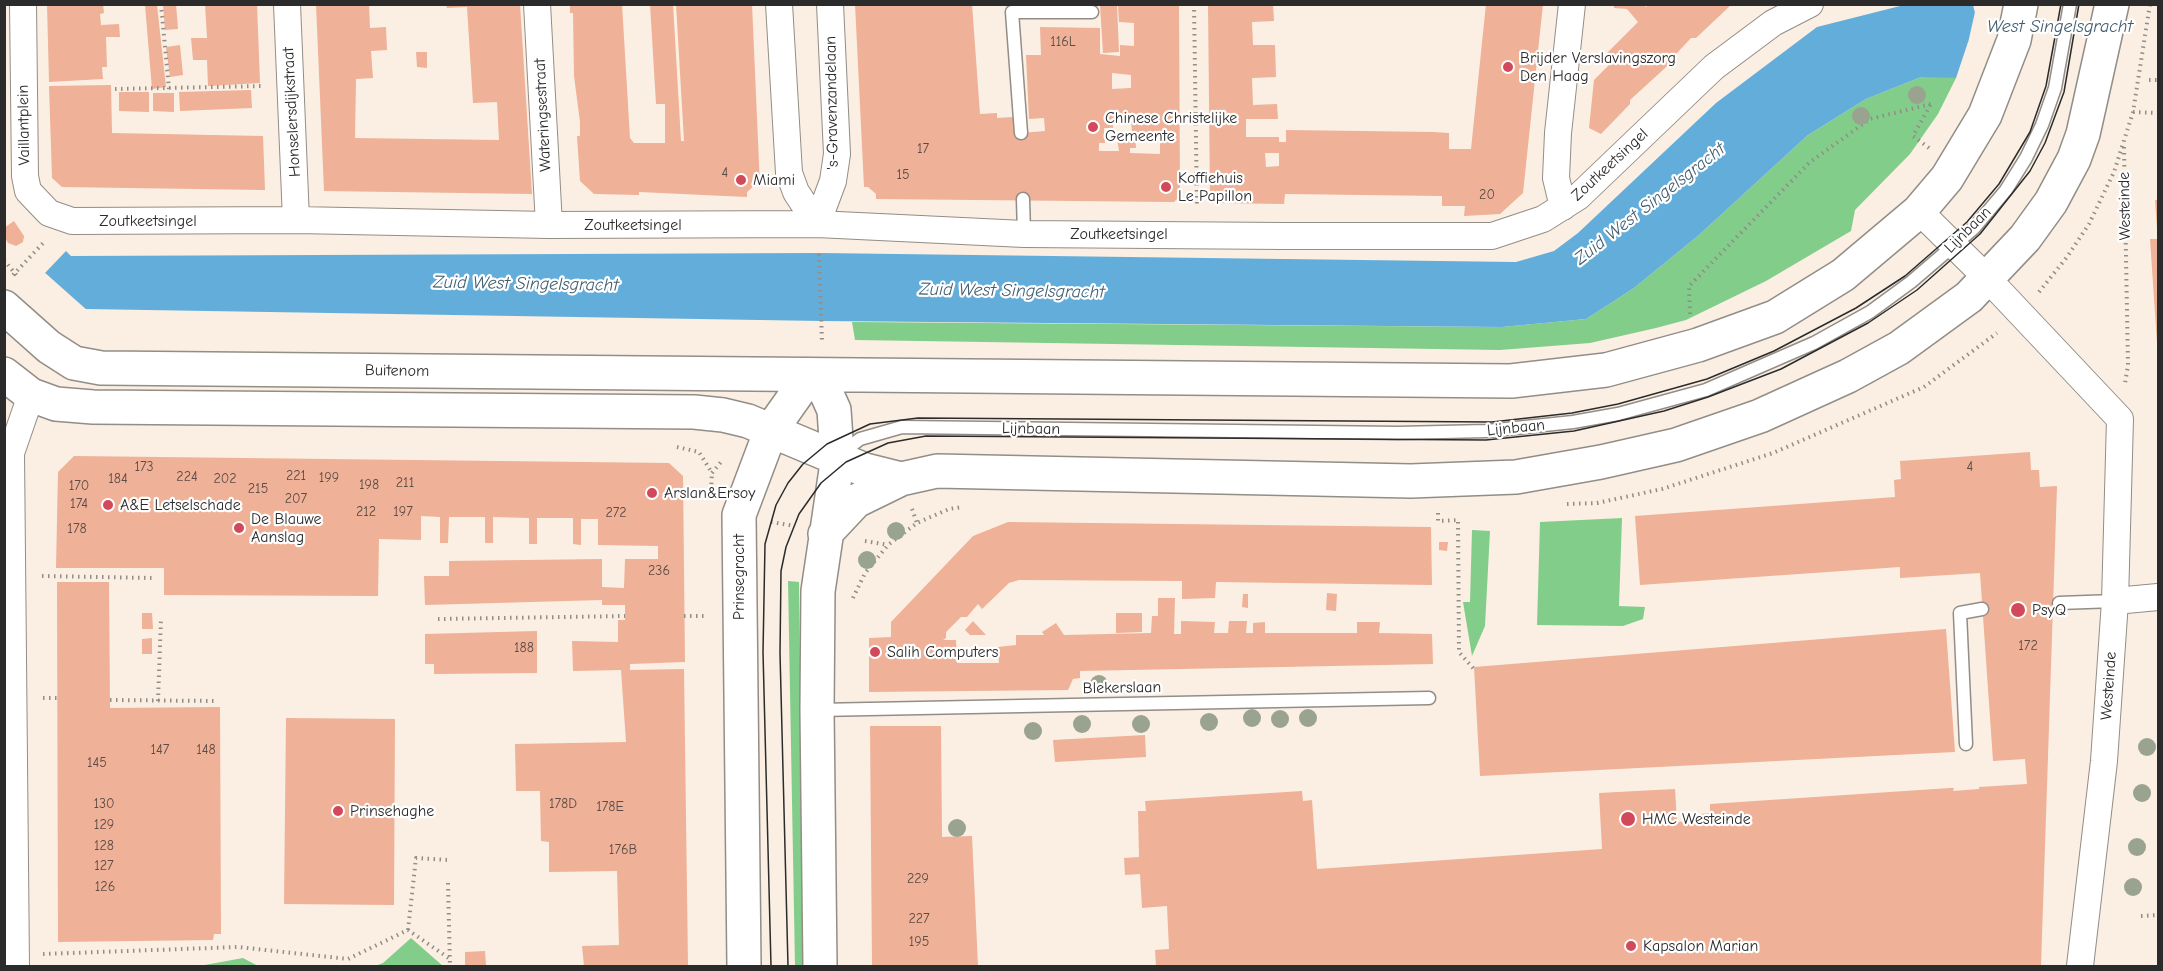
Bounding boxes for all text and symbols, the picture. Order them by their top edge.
water label: West Singelsgracht [1987,16,2133,38]
house number: 116L [1050,34,1076,50]
street label: 's-Gravenzandelaan [821,36,843,170]
street label: Honselersdijkstraat [279,47,305,177]
place label: Brijder Verslavingszorg Den Haag [1520,48,1676,86]
street label: Wateringsestraat [530,58,556,172]
marker: Brijder Verslavingszorg Den Haag [1501,60,1515,74]
street label: Vaillantplein [14,84,34,166]
place label: Chinese Christelijke Gemeente [1105,108,1237,146]
marker: Chinese Christelijke Gemeente [1086,120,1100,134]
street label: Zoutkeetsingel [1568,125,1652,205]
water label: Zuid West Singelsgracht [1570,138,1730,270]
house number: 17 [917,141,929,157]
house number: 4 [722,165,728,181]
house number: 15 [896,167,910,183]
place label: Koffiehuis Le Papillon [1178,168,1252,206]
place label: Miami [753,170,795,190]
street label: Westeinde [2115,172,2135,240]
marker: Miami [734,173,748,187]
marker: Koffiehuis Le Papillon [1159,180,1173,194]
house number: 20 [1479,187,1495,203]
street label: Lijnbaan [1941,203,1995,257]
street label: Zoutkeetsingel [99,211,197,231]
street label: Zoutkeetsingel [584,215,682,235]
street label: Zoutkeetsingel [1070,224,1168,244]
water label: Zuid West Singelsgracht [433,272,619,296]
water label: Zuid West Singelsgracht [919,279,1105,303]
street label: Buitenom [365,361,429,381]
street label: Lijnbaan [1486,415,1546,441]
street label: Lijnbaan [1002,419,1060,439]
house number: 173 [134,459,154,475]
house number: 4 [1967,459,1973,475]
house number: 221 [286,468,306,484]
house number: 224 [176,469,198,485]
house number: 199 [319,470,339,486]
house number: 184 [108,471,128,487]
house number: 202 [213,471,237,487]
house number: 211 [396,475,414,491]
house number: 198 [359,477,379,493]
house number: 170 [69,478,89,494]
house number: 215 [248,481,268,497]
place label: Arslan&Ersoy [664,483,755,503]
marker: Arslan&Ersoy [645,486,659,500]
house number: 207 [285,491,307,507]
place label: A&E Letselschade [120,495,241,515]
house number: 174 [70,496,88,512]
marker: A&E Letselschade [101,498,115,512]
house number: 212 [356,504,376,520]
house number: 197 [393,504,413,520]
house number: 272 [605,505,627,521]
place label: De Blauwe Aanslag [251,509,322,547]
house number: 178 [67,521,87,537]
marker: De Blauwe Aanslag [232,521,246,535]
street label: Prinsegracht [729,534,749,620]
house number: 236 [648,563,670,579]
place label: PsyQ [2032,600,2066,620]
marker: PsyQ [2009,601,2027,619]
house number: 172 [2018,638,2038,654]
house number: 188 [514,640,534,656]
place label: Salih Computers [887,642,998,662]
marker: Salih Computers [868,645,882,659]
street label: Westeinde [2097,651,2121,721]
street label: Blekerslaan [1082,678,1162,698]
house number: 147 [151,742,169,758]
house number: 148 [196,742,216,758]
house number: 145 [87,755,107,771]
house number: 130 [93,796,115,812]
house number: 178D [549,796,577,812]
house number: 178E [596,799,624,815]
place label: Prinsehaghe [350,801,434,821]
marker: Prinsehaghe [331,804,345,818]
place label: HMC Westeinde [1642,809,1751,829]
marker: HMC Westeinde [1619,810,1637,828]
house number: 129 [94,817,114,833]
house number: 128 [94,838,114,854]
house number: 176B [609,842,637,858]
house number: 127 [94,858,114,874]
house number: 229 [907,871,929,887]
house number: 126 [95,879,115,895]
house number: 227 [908,911,930,927]
house number: 195 [909,934,929,950]
place label: Kapsalon Marian [1643,936,1758,956]
marker: Kapsalon Marian [1624,939,1638,953]

